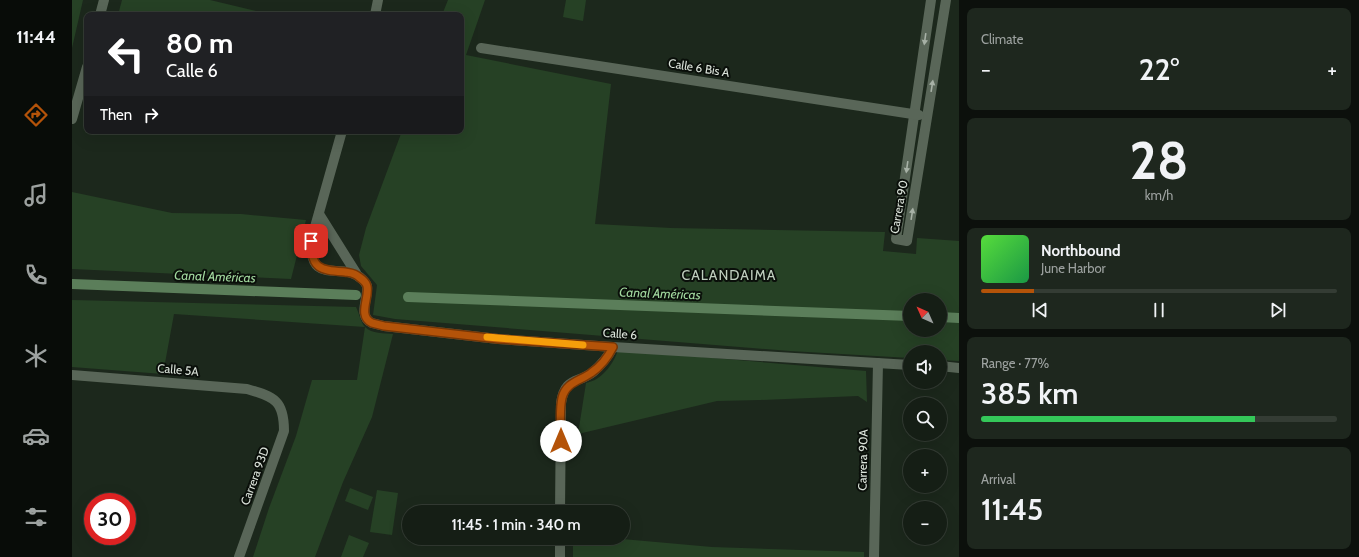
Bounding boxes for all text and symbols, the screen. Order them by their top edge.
text: 11:44 [16,26,56,48]
text: 80 m [166,26,233,60]
icon: left [100,28,152,80]
text: Climate [981,31,1023,47]
one-way arrow [922,33,928,45]
text: 22° [1139,51,1179,88]
street label: Calle 6 Bis A [667,55,731,80]
text: − [981,56,991,83]
text: + [1327,56,1337,83]
text: Calle 6 [166,60,218,82]
one-way arrow [929,79,935,92]
icon: directions [22,101,50,129]
icon: right [140,104,162,126]
text: Then [100,106,132,124]
text: 28 [1130,129,1188,192]
one-way arrow [904,161,910,173]
street label: Carrera 90 [886,179,911,235]
icon: music [22,181,50,209]
text: km/h [1145,187,1173,203]
one-way arrow [909,208,915,220]
pin [294,224,328,258]
icon: arrive [300,230,322,252]
text: Northbound [1041,242,1121,260]
text: June Harbor [1041,260,1106,276]
icon: phone [22,261,50,289]
district label: CALANDAIMA [682,266,776,284]
water label: Canal Américas [174,267,256,285]
water label: Canal Américas [619,284,701,302]
north arrow [903,293,947,337]
map controls [903,293,947,545]
icon: previous [1029,299,1051,321]
icon: pause [1148,299,1170,321]
icon: next [1267,299,1289,321]
street label: Calle 6 [602,325,638,342]
icon: climate [22,342,50,370]
button: sound [903,345,947,389]
text: Range · 77% [981,355,1049,371]
street label: Calle 5A [157,360,200,379]
text: 385 km [981,375,1079,412]
button: search [903,397,947,441]
position arrow [540,420,582,462]
icon: car [22,422,50,450]
street label: Carrera 90A [854,429,871,491]
street label: Carrera 93D [237,444,272,507]
button: + [903,449,947,493]
text: Arrival [981,471,1016,487]
text: 11:45 [981,491,1043,528]
speed limit sign: 30 [84,493,136,545]
button: − [903,501,947,545]
icon: filters [22,503,50,531]
text: 11:45 · 1 min · 340 m [451,516,581,534]

